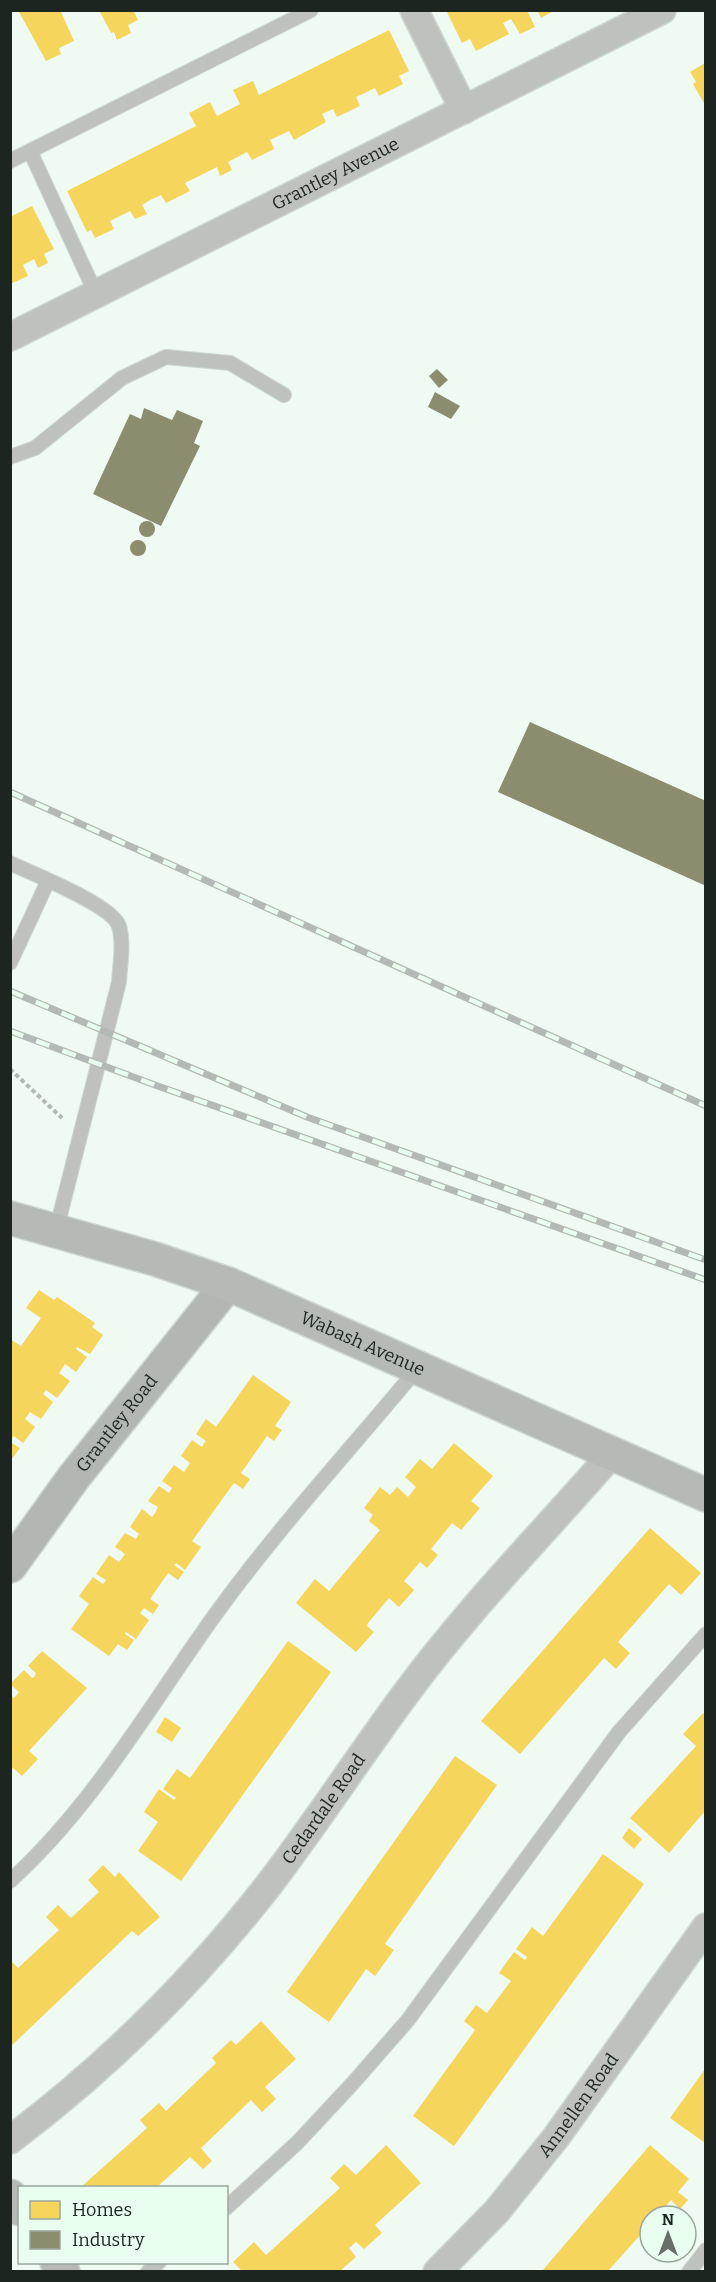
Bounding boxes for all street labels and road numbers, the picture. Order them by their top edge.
street label: Grantley Avenue [268,133,403,215]
street label: Wabash Avenue [297,1306,428,1381]
street label: Grantley Road [71,1370,162,1477]
street label: Cedardale Road [277,1749,370,1869]
street label: Annellen Road [533,2049,623,2162]

